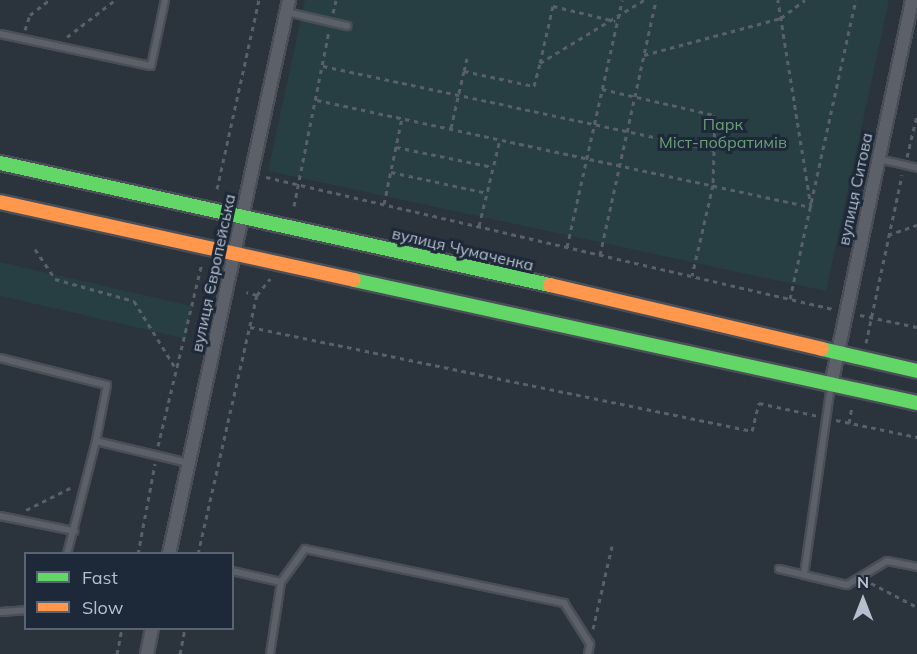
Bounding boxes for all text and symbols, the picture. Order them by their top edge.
park label: Парк Міст-побратимів [659,114,787,152]
street label: вулиця Ситова [834,131,876,247]
street label: вулиця Європейська [187,192,239,354]
street label: вулиця Чумаченка [390,223,536,275]
legend [24,552,234,630]
text: Fast [82,566,118,589]
north arrow [833,570,893,630]
text: N [857,572,869,592]
text: Slow [82,596,123,619]

